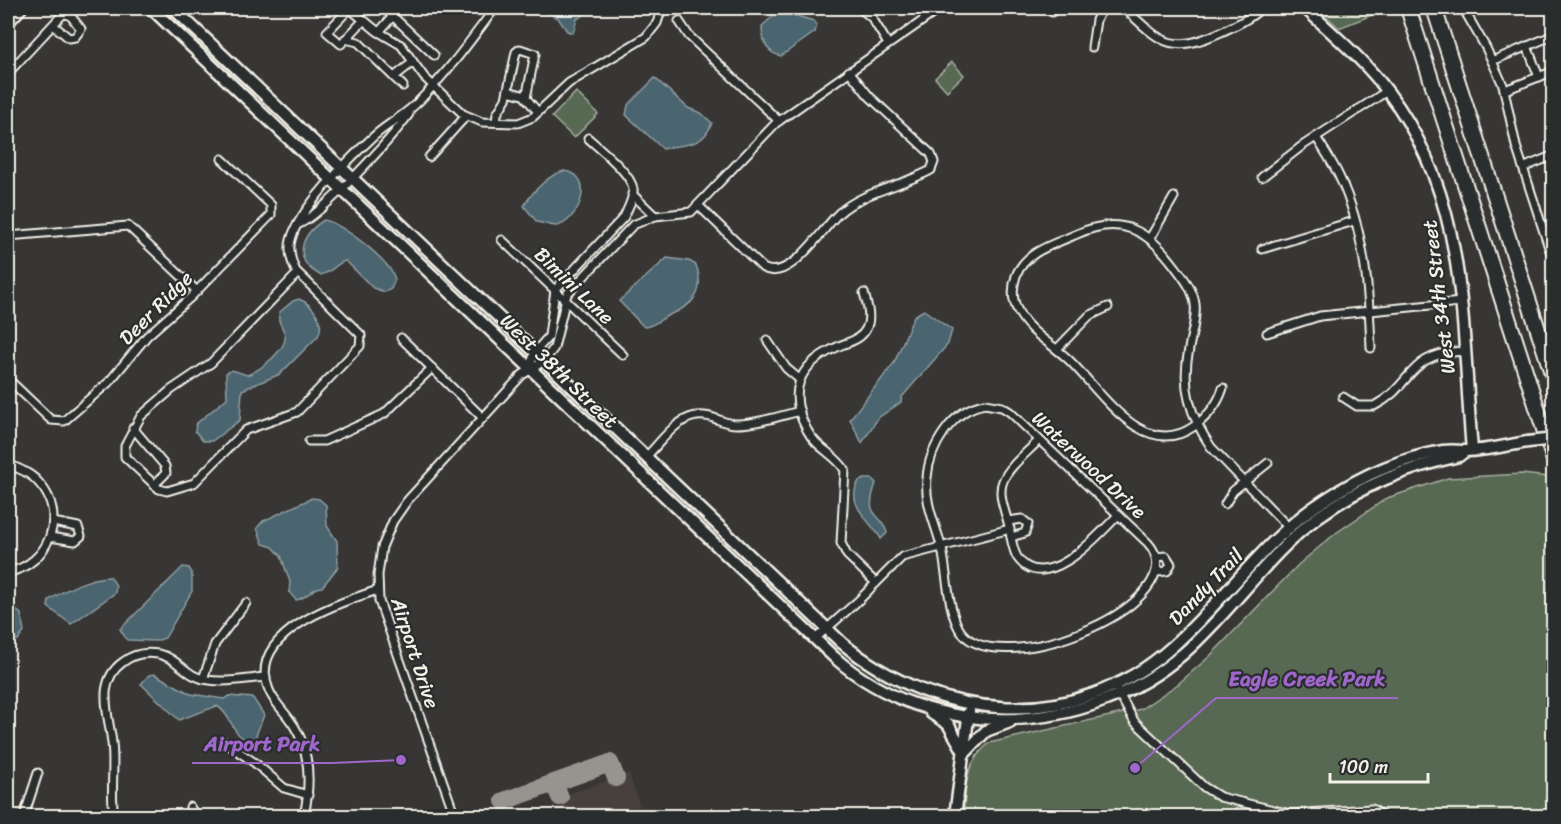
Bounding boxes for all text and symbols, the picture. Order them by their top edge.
street label: West 34th Street [1412,218,1466,376]
street label: Bimini Lane [526,238,622,334]
street label: Deer Ridge [110,262,202,354]
street label: West 38th Street [491,305,627,437]
street label: Waterwood Drive [1023,402,1155,528]
street label: Dandy Trail [1160,539,1253,634]
street label: Airport Drive [380,592,449,713]
callout: Eagle Creek Park [1216,659,1398,698]
text: Eagle Creek Park [1229,660,1385,698]
callout: Airport Park [192,724,332,763]
text: Airport Park [203,725,320,763]
scale bar [1330,746,1428,784]
text: 100 m [1339,751,1388,783]

